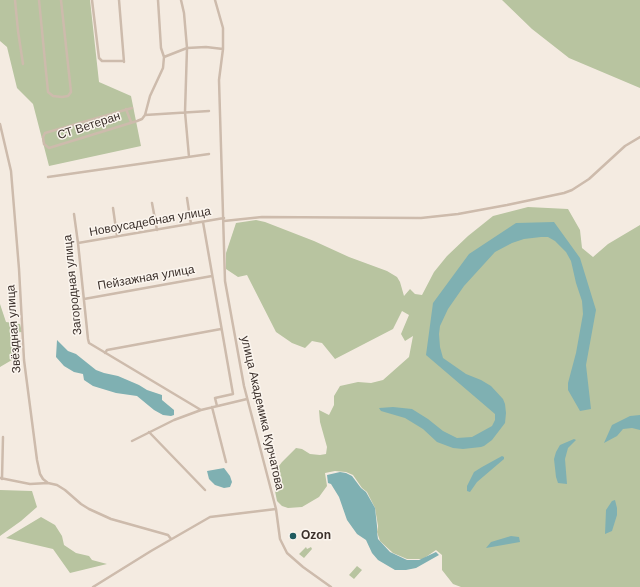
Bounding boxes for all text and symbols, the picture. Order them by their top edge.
street label: СТ Ветеран [56,109,122,143]
street label: Новоусадебная улица [88,204,212,240]
street label: Загородная улица [61,234,85,336]
street label: Пейзажная улица [96,262,196,294]
street label: Звёздная улица [4,284,24,374]
street label: улица Академика Курчатова [237,335,287,491]
place label: Ozon [301,529,331,543]
marker: Ozon [288,531,298,541]

